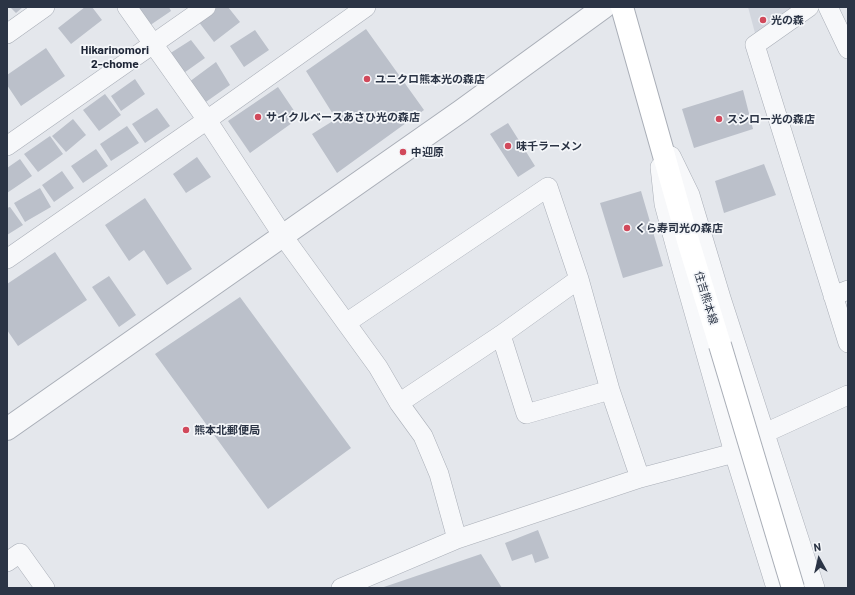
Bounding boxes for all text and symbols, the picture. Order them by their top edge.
place label: 光の森 [771,13,804,27]
marker: 光の森 [758,15,768,25]
district label: Hikarinomori 2-chome [81,43,149,71]
place label: ユニクロ熊本光の森店 [375,72,485,86]
marker: ユニクロ熊本光の森店 [362,74,372,84]
place label: サイクルベースあさひ光の森店 [266,110,420,124]
marker: サイクルベースあさひ光の森店 [253,112,263,122]
place label: スシロー光の森店 [727,112,815,126]
marker: スシロー光の森店 [714,114,724,124]
place label: 味千ラーメン [516,139,582,153]
marker: 味千ラーメン [503,141,513,151]
place label: 中迎原 [411,145,444,159]
marker: 中迎原 [398,147,408,157]
place label: くら寿司光の森店 [635,221,723,235]
marker: くら寿司光の森店 [622,223,632,233]
street label: 住吉熊本線 [692,270,720,326]
place label: 熊本北郵便局 [194,423,260,437]
marker: 熊本北郵便局 [181,425,191,435]
north arrow [799,539,839,579]
text: N [813,540,822,554]

